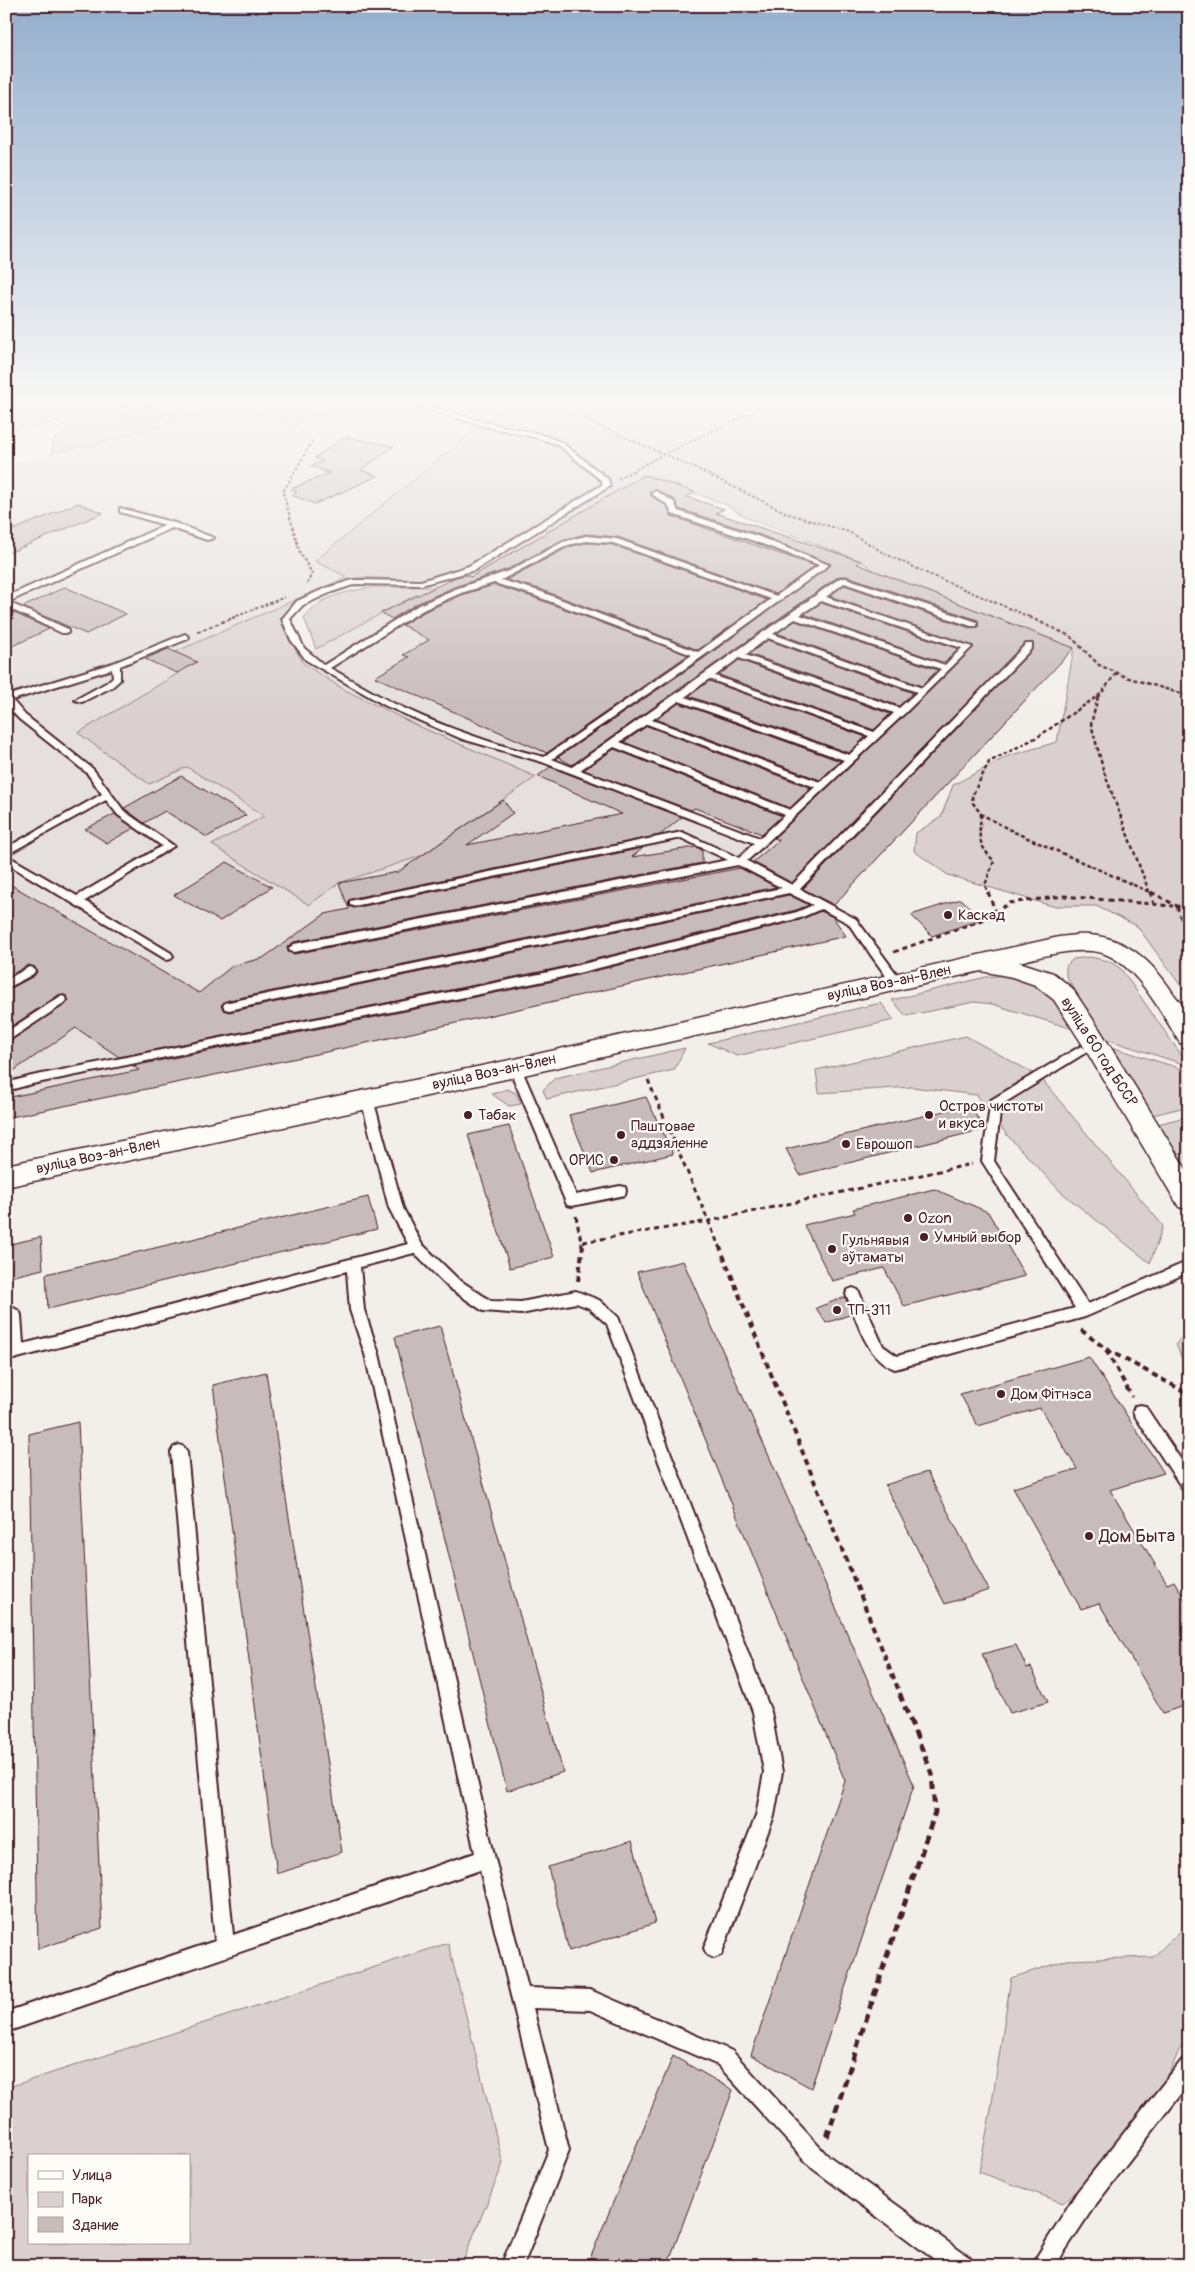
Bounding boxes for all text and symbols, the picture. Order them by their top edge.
place label: Каскад [958,906,1005,925]
marker: Каскад [942,909,954,921]
street label: вуліца Воз-ан-Влен [825,961,953,1005]
street label: вуліца 60 год БССР [1057,994,1142,1111]
street label: вуліца Воз-ан-Влен [430,1050,558,1094]
place label: Остров чистоты и вкуса [939,1097,1043,1133]
place label: Табак [478,1106,516,1125]
marker: Табак [462,1109,474,1121]
marker: Остров чистоты и вкуса [923,1109,935,1121]
place label: Паштовае аддзяленне [631,1117,709,1153]
marker: Паштовае аддзяленне [615,1129,627,1141]
street label: вуліца Воз-ан-Влен [34,1134,162,1178]
place label: Еврошоп [856,1135,913,1154]
marker: Еврошоп [840,1138,852,1150]
place label: ОРИС [569,1151,604,1170]
marker: ОРИС [608,1154,620,1166]
place label: Ozon [918,1209,952,1228]
marker: Ozon [902,1212,914,1224]
place label: Умный выбор [934,1228,1021,1247]
place label: Гульнявыя аўтаматы [842,1231,909,1267]
marker: Умный выбор [918,1231,930,1243]
marker: Гульнявыя аўтаматы [826,1243,838,1255]
place label: ТП-311 [847,1301,891,1320]
marker: ТП-311 [831,1304,843,1316]
place label: Дом Фітнэса [1010,1385,1092,1404]
marker: Дом Фітнэса [995,1388,1007,1400]
place label: Дом Быта [1098,1525,1175,1548]
marker: Дом Быта [1083,1530,1095,1542]
legend [28,2154,190,2244]
text: Улица [72,2166,112,2185]
text: Парк [72,2190,103,2209]
text: Здание [72,2216,119,2235]

